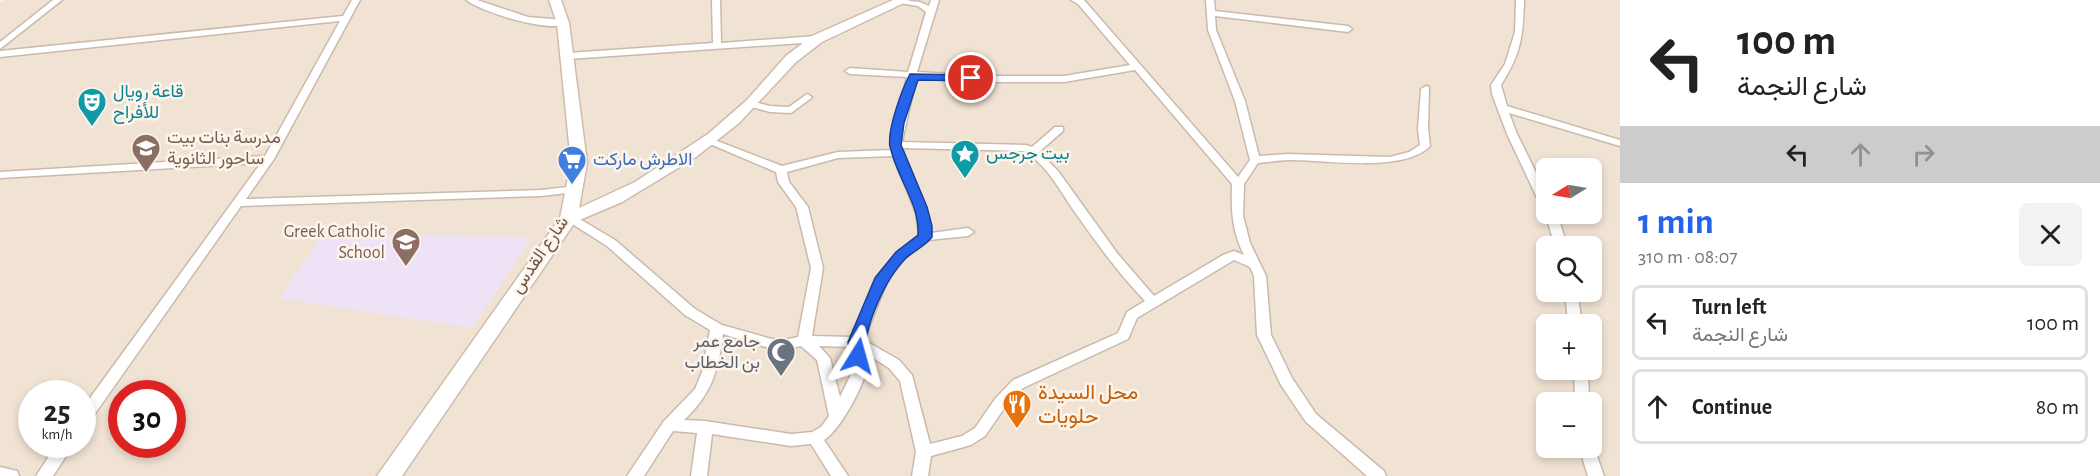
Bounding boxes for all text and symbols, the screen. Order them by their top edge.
text: 100 m [1737,20,1836,62]
icon: left [1638,24,1716,102]
pin [945,52,996,103]
icon: arrive [954,61,987,94]
text: شارع النجمة [1737,73,1867,100]
place label: قاعة رويال للأفراح [113,83,183,124]
theatre icon: قاعة رويال للأفراح [76,86,108,128]
place label: مدرسة بنات بيت ساحور الثانوية [167,129,281,169]
school or university icon: مدرسة بنات بيت ساحور الثانوية [130,132,162,174]
place icon: بيت جرجس [949,138,981,180]
icon: left [1781,138,1814,171]
icon: ahead [1844,138,1877,171]
icon: right [1907,138,1940,171]
supermarket icon: الاطرش ماركت [556,144,588,186]
place label: بيت جرجس [986,145,1069,164]
place label: الاطرش ماركت [593,151,692,170]
north arrow [1536,158,1602,224]
map controls [1536,158,1602,458]
button: close [2019,203,2082,266]
text: 1 min [1638,204,1714,240]
street label: شارع القدس [508,213,574,298]
place label: Greek Catholic School [284,223,385,262]
school or university icon: Greek Catholic School [390,226,422,268]
button: search [1536,236,1602,302]
text: 310 m · 08:07 [1638,247,1738,267]
text: Turn left [1692,296,1766,318]
icon: left [1641,306,1674,339]
text: 100 m [2027,312,2079,334]
button: + [1536,314,1602,380]
position arrow [826,324,890,388]
text: شارع النجمة [1692,325,1788,345]
place label: جامع عمر بن الخطاب [685,333,760,373]
mosque icon: جامع عمر بن الخطاب [765,336,797,378]
speed limit sign: 30 [108,380,186,458]
place label: محل السيدة حلويات [1038,382,1138,429]
restaurant icon: محل السيدة حلويات [1001,388,1033,430]
icon: ahead [1641,390,1674,423]
button: − [1536,392,1602,458]
text: Continue [1692,396,1772,418]
text: 80 m [2036,396,2079,418]
text: 25 [43,397,71,427]
text: km/h [42,427,72,442]

